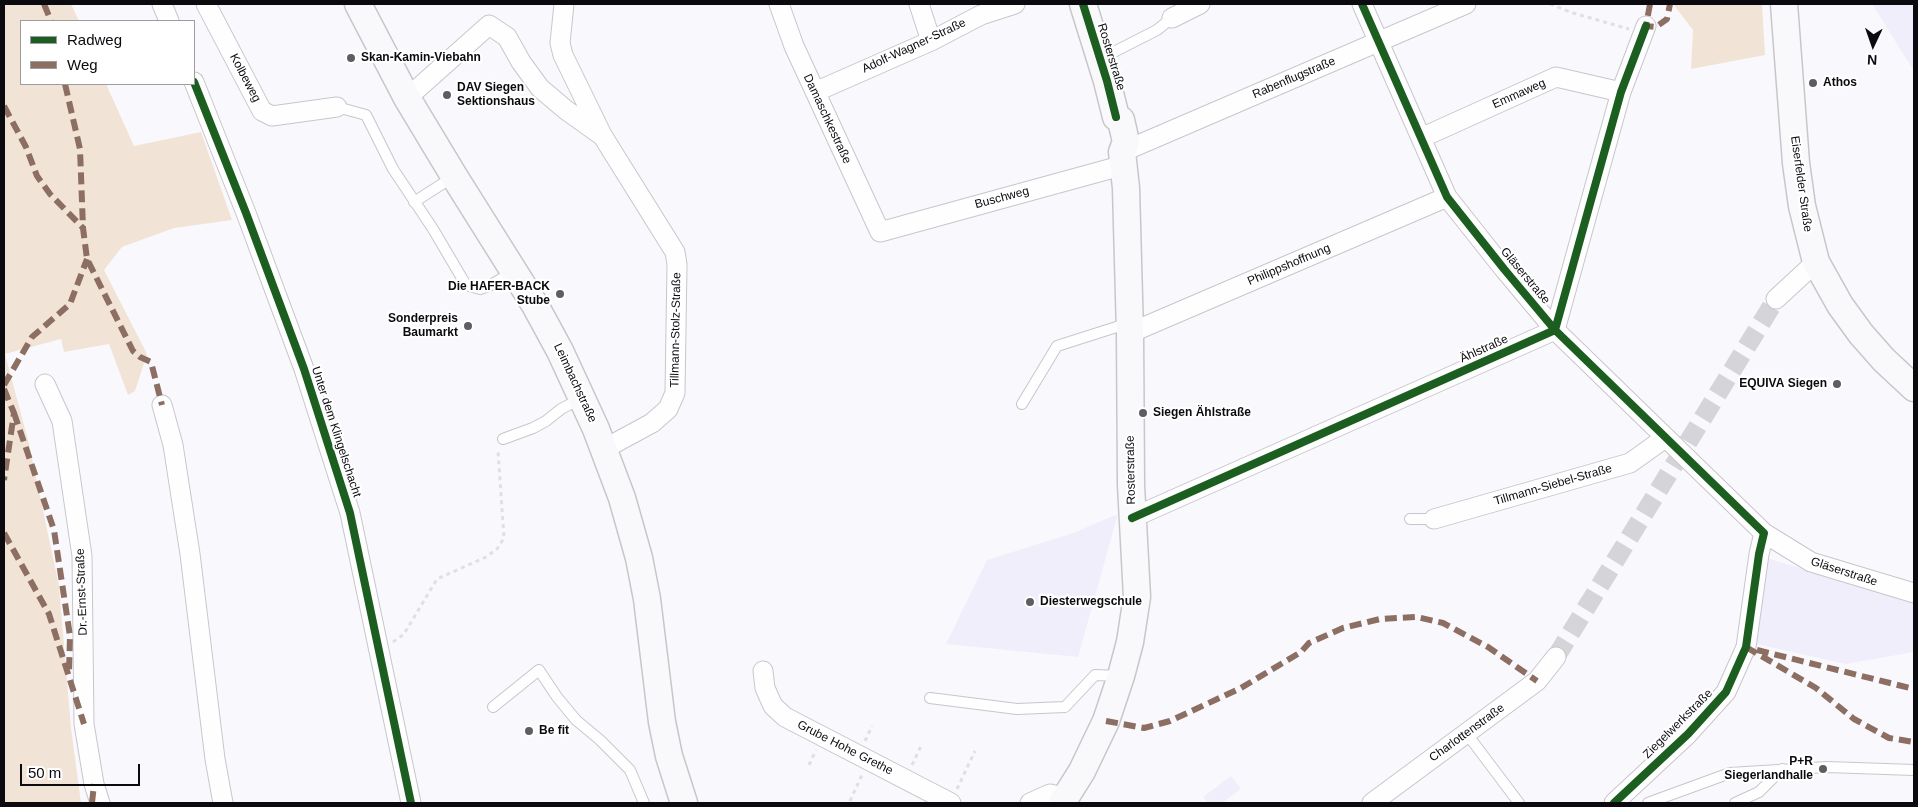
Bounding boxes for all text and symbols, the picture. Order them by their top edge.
street label: Adolf-Wagner-Straße [860,16,968,76]
legend [20,20,195,85]
north arrow [1848,20,1898,70]
street label: Rosterstraße [1094,22,1128,92]
text: Radweg [67,31,122,48]
street label: Kolbeweg [226,51,264,105]
place label: Skan-Kamin-Viebahn [361,51,481,65]
marker: Skan-Kamin-Viebahn [345,52,357,64]
text: N [1867,52,1878,68]
street label: Rabenflugstraße [1250,54,1338,102]
text: Weg [67,56,98,73]
street label: Damaschkestraße [800,72,854,166]
street label: Emmaweg [1490,76,1548,112]
place label: Athos [1823,76,1857,90]
marker: Athos [1807,77,1819,89]
place label: DAV Siegen Sektionshaus [457,81,535,109]
marker: DAV Siegen Sektionshaus [441,89,453,101]
street label: Eiserfelder Straße [1787,135,1815,233]
street label: Buschweg [973,184,1031,212]
street label: Philippshoffnung [1245,241,1333,289]
street label: Gläserstraße [1497,245,1553,307]
street label: Tillmann-Stolz-Straße [668,272,684,388]
place label: Die HAFER-BACK Stube [448,280,550,308]
marker: Die HAFER-BACK Stube [554,288,566,300]
place label: Sonderpreis Baumarkt [388,312,458,340]
marker: Sonderpreis Baumarkt [462,320,474,332]
street label: Ählstraße [1458,332,1510,366]
street label: Leimbachstraße [550,341,600,425]
street label: Unter dem Klingelschacht [308,365,364,499]
place label: EQUIVA Siegen [1739,377,1827,391]
marker: EQUIVA Siegen [1831,378,1843,390]
place label: Siegen Ählstraße [1153,406,1251,420]
marker: Siegen Ählstraße [1137,407,1149,419]
street label: Rosterstraße [1123,435,1139,505]
street label: Tillmann-Siebel-Straße [1492,461,1614,509]
street label: Dr.-Ernst-Straße [73,548,91,636]
street label: Gläserstraße [1809,554,1879,590]
place label: Diesterwegschule [1040,595,1142,609]
marker: Diesterwegschule [1024,596,1036,608]
street label: Ziegelwerkstraße [1640,686,1716,762]
street label: Charlottenstraße [1427,701,1507,765]
street label: Grube Hohe Grethe [795,718,895,778]
place label: Be fit [539,724,569,738]
marker: Be fit [523,725,535,737]
scale bar [22,754,142,786]
place label: P+R Siegerlandhalle [1724,755,1813,783]
marker: P+R Siegerlandhalle [1817,763,1829,775]
text: 50 m [28,764,61,781]

